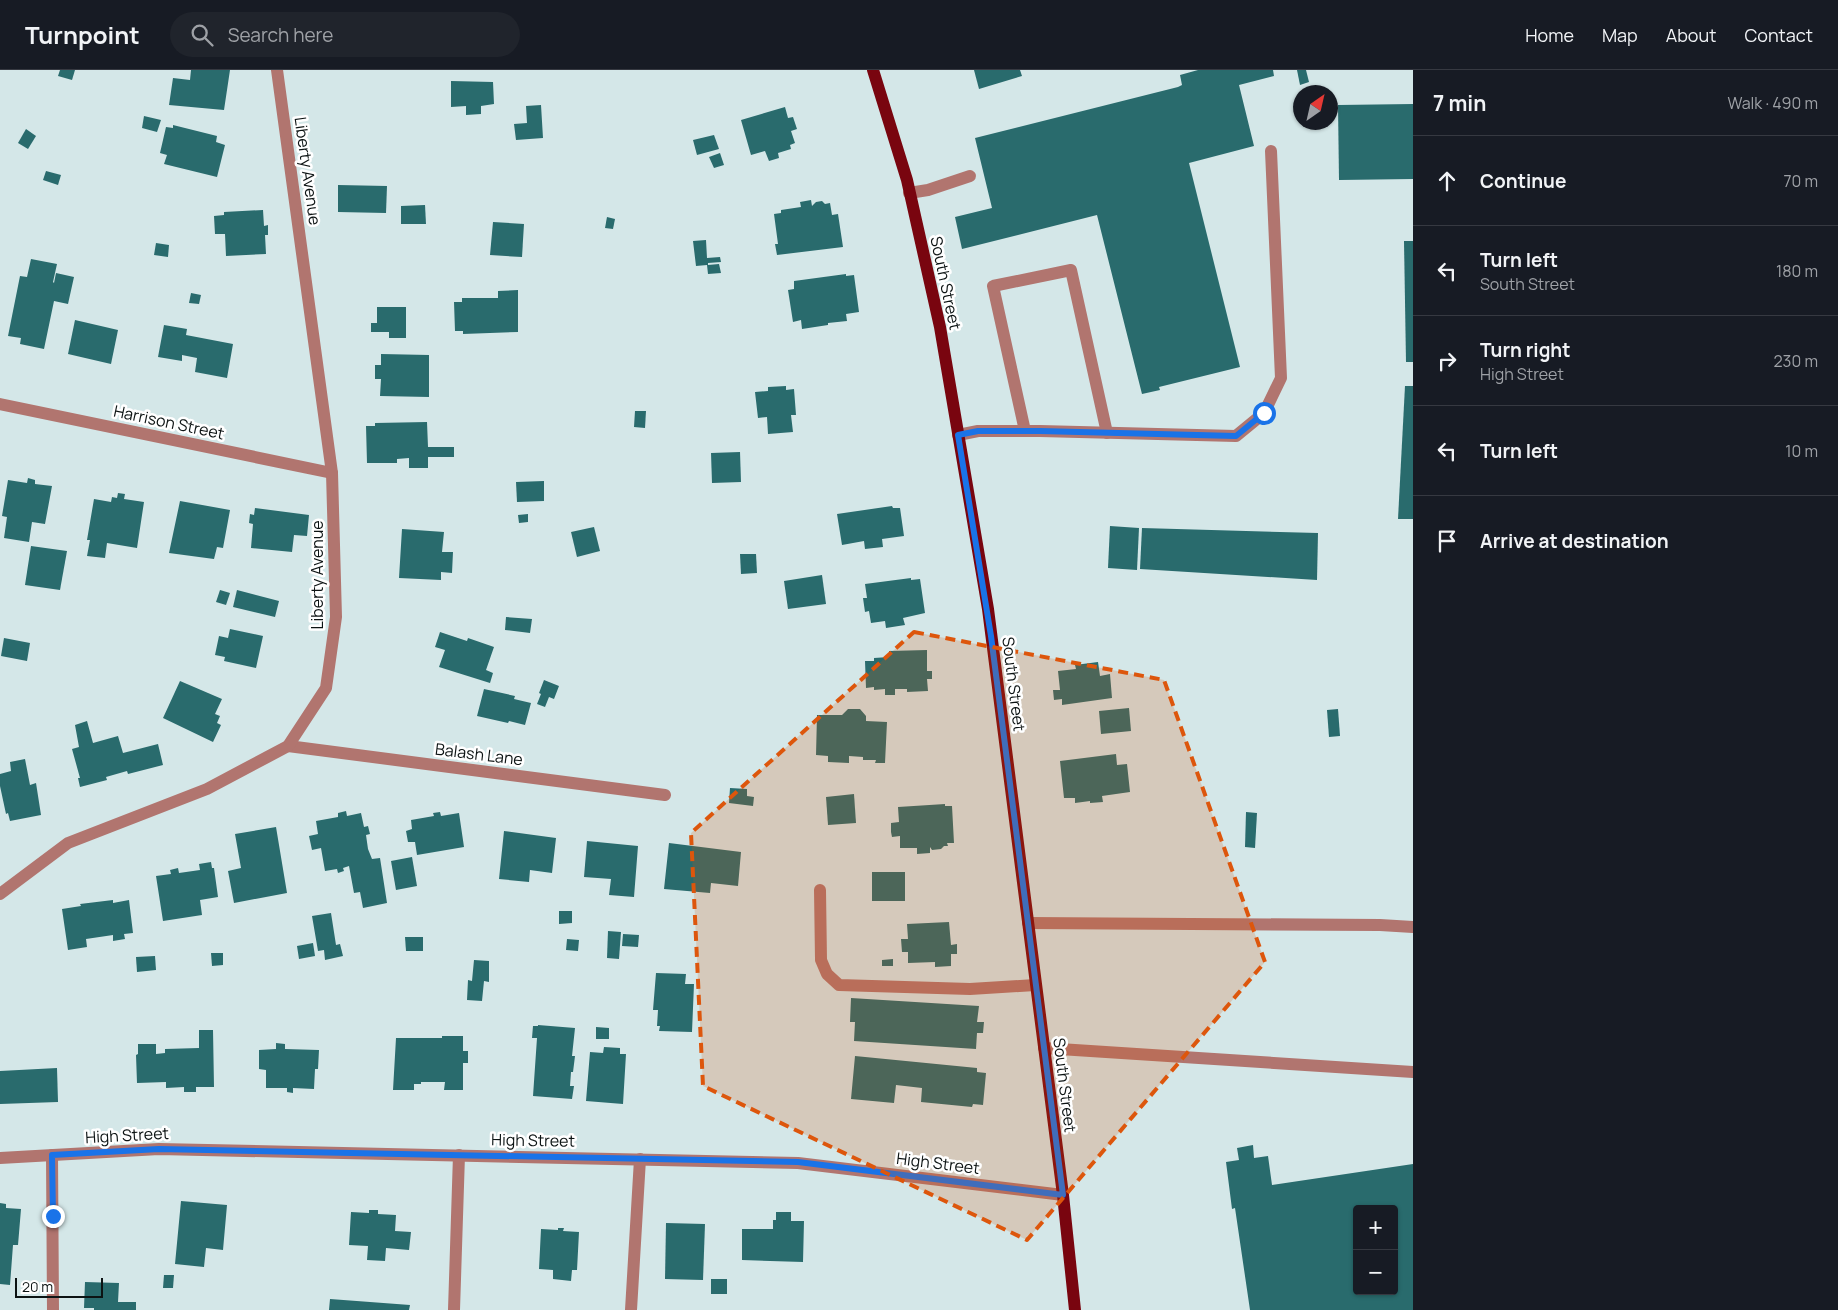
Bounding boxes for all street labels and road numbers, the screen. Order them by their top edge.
street label: Liberty Avenue [290,115,326,227]
street label: South Street [925,234,967,332]
street label: Harrison Street [112,400,226,444]
street label: Liberty Avenue [306,520,328,630]
street label: South Street [997,636,1031,732]
street label: Balash Lane [434,738,524,770]
street label: South Street [1048,1037,1082,1133]
street label: High Street [85,1122,169,1148]
street label: High Street [491,1128,575,1152]
street label: High Street [895,1147,981,1179]

